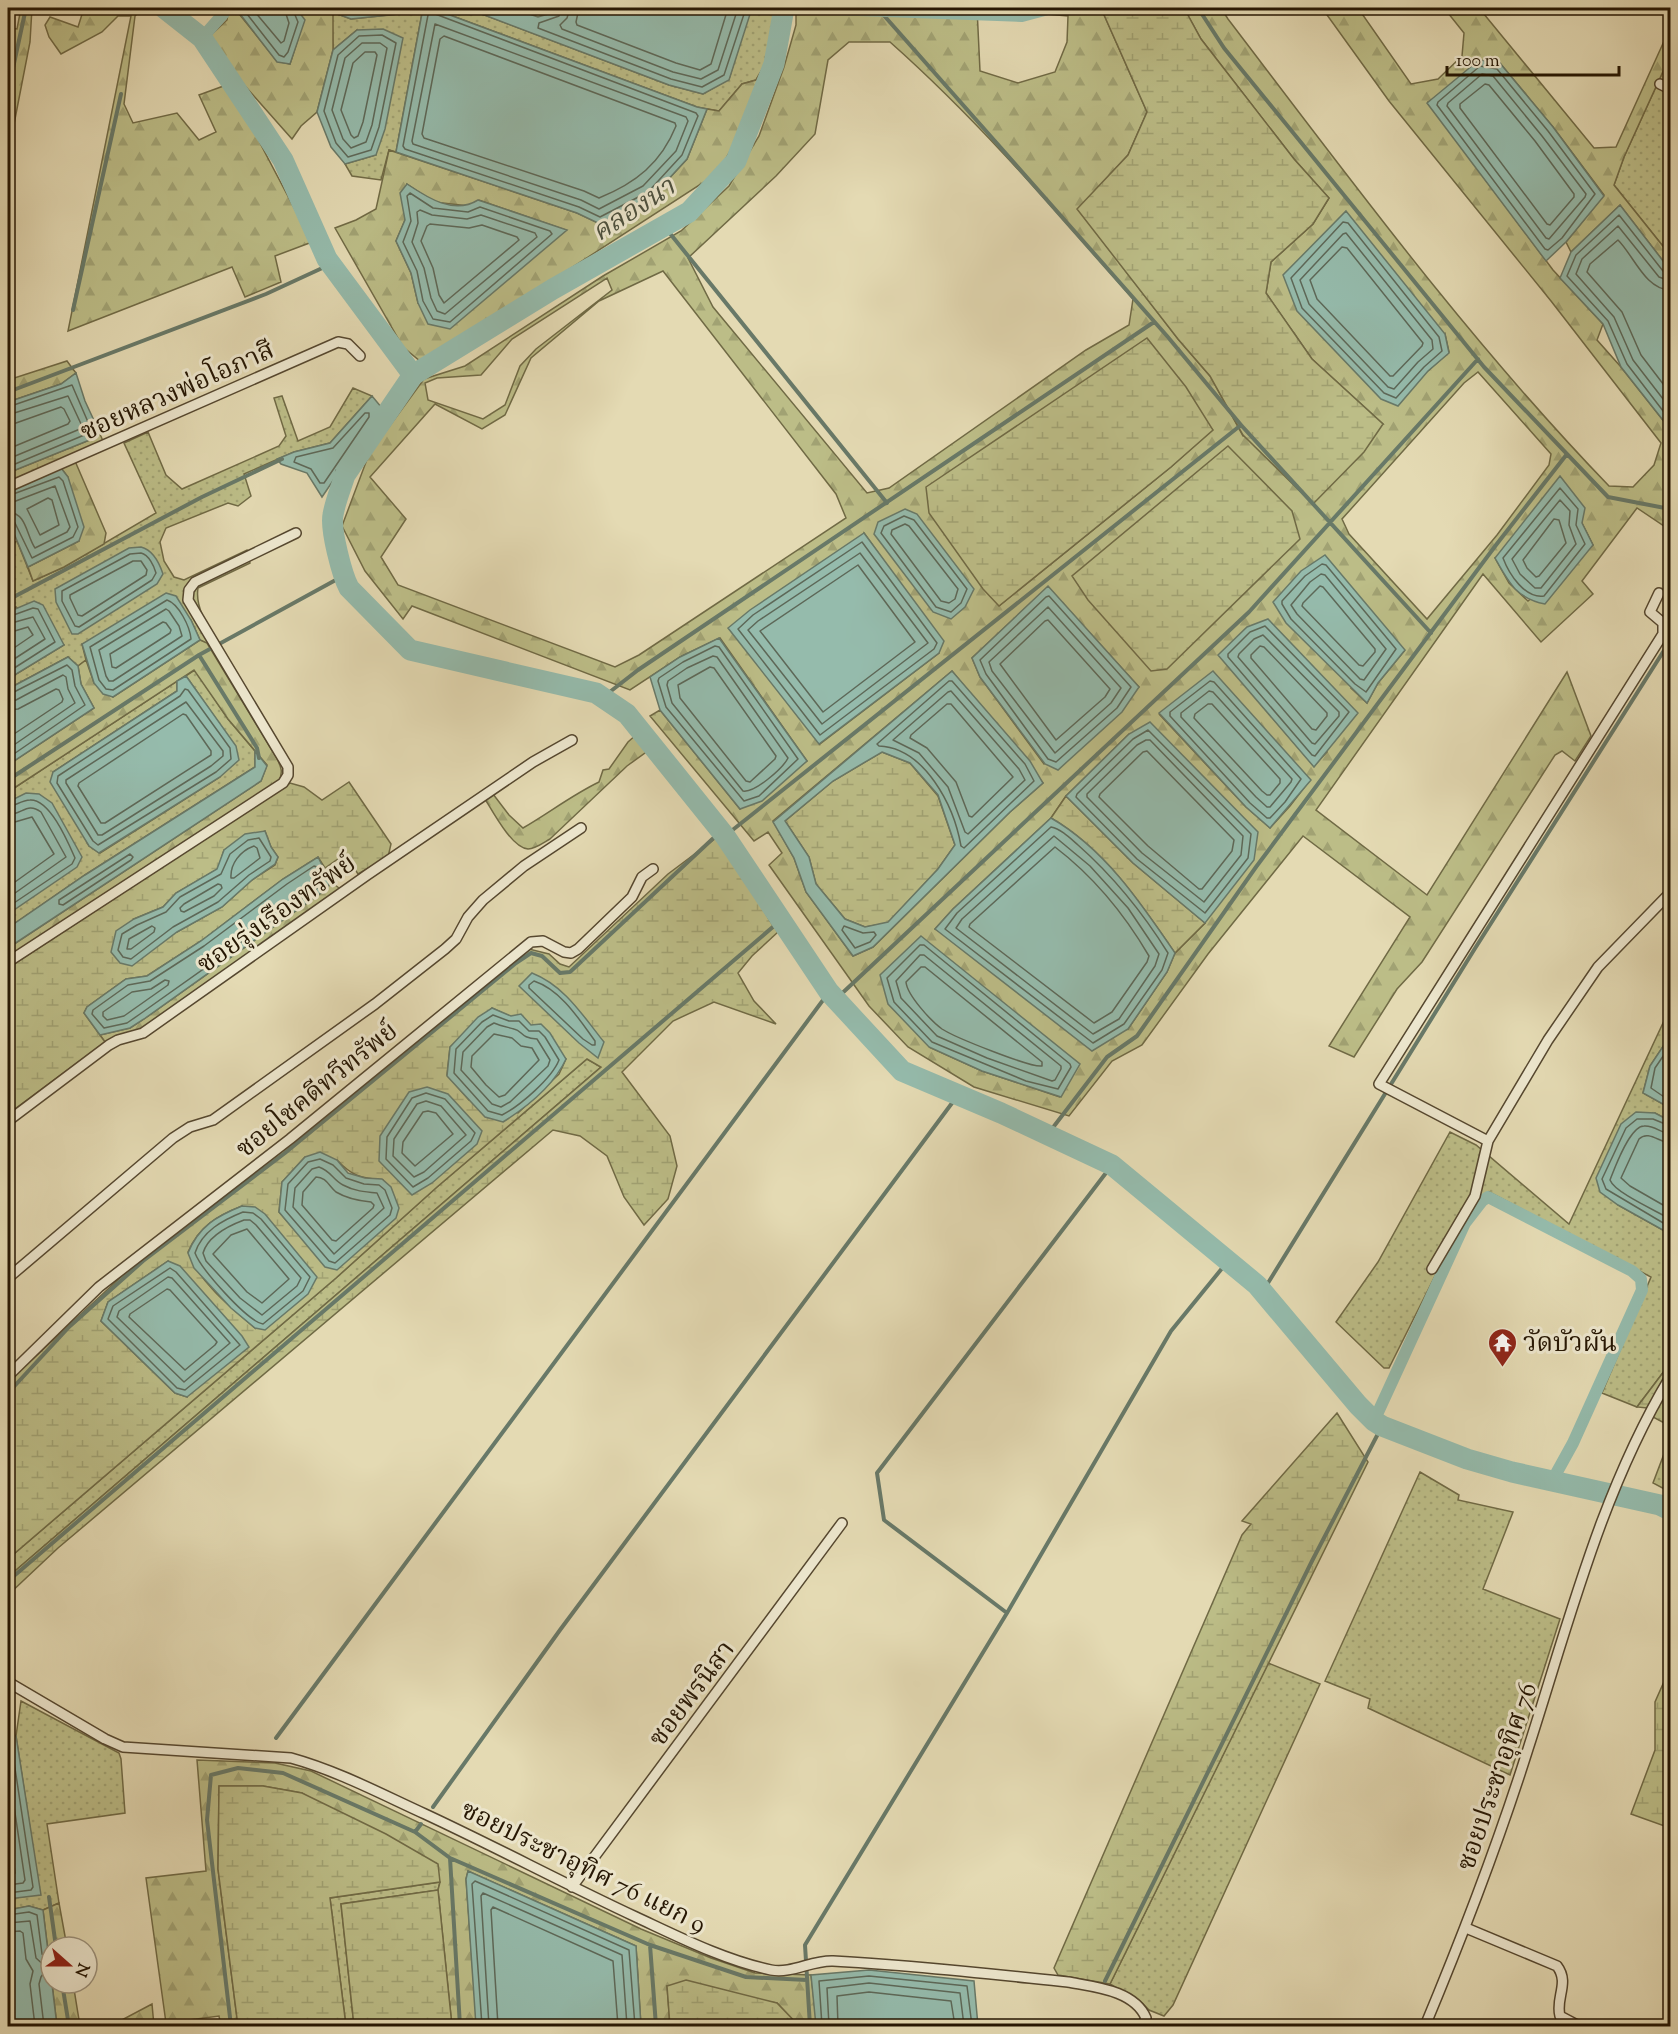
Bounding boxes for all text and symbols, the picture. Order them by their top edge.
scale bar [1447,39,1620,77]
text: 100 m [1456,49,1500,75]
water label: คลองนา [585,169,684,253]
street label: ซอยหลวงพ่อโอภาสี [74,331,281,452]
street label: ซอยรุ่งเรืองทรัพย์ [190,846,364,984]
street label: ซอยโชคดีทวีทรัพย์ [227,1012,406,1168]
temple icon: วัดบัวผัน [1486,1326,1518,1368]
place label: วัดบัวผัน [1523,1326,1617,1363]
street label: ซอยพรนิสา [641,1634,745,1755]
street label: ซอยประชาอุทิศ 76 [1449,1678,1548,1876]
street label: ซอยประชาอุทิศ 76 แยก 9 [454,1793,712,1944]
north arrow [39,1935,99,1995]
text: N [68,1959,94,1980]

